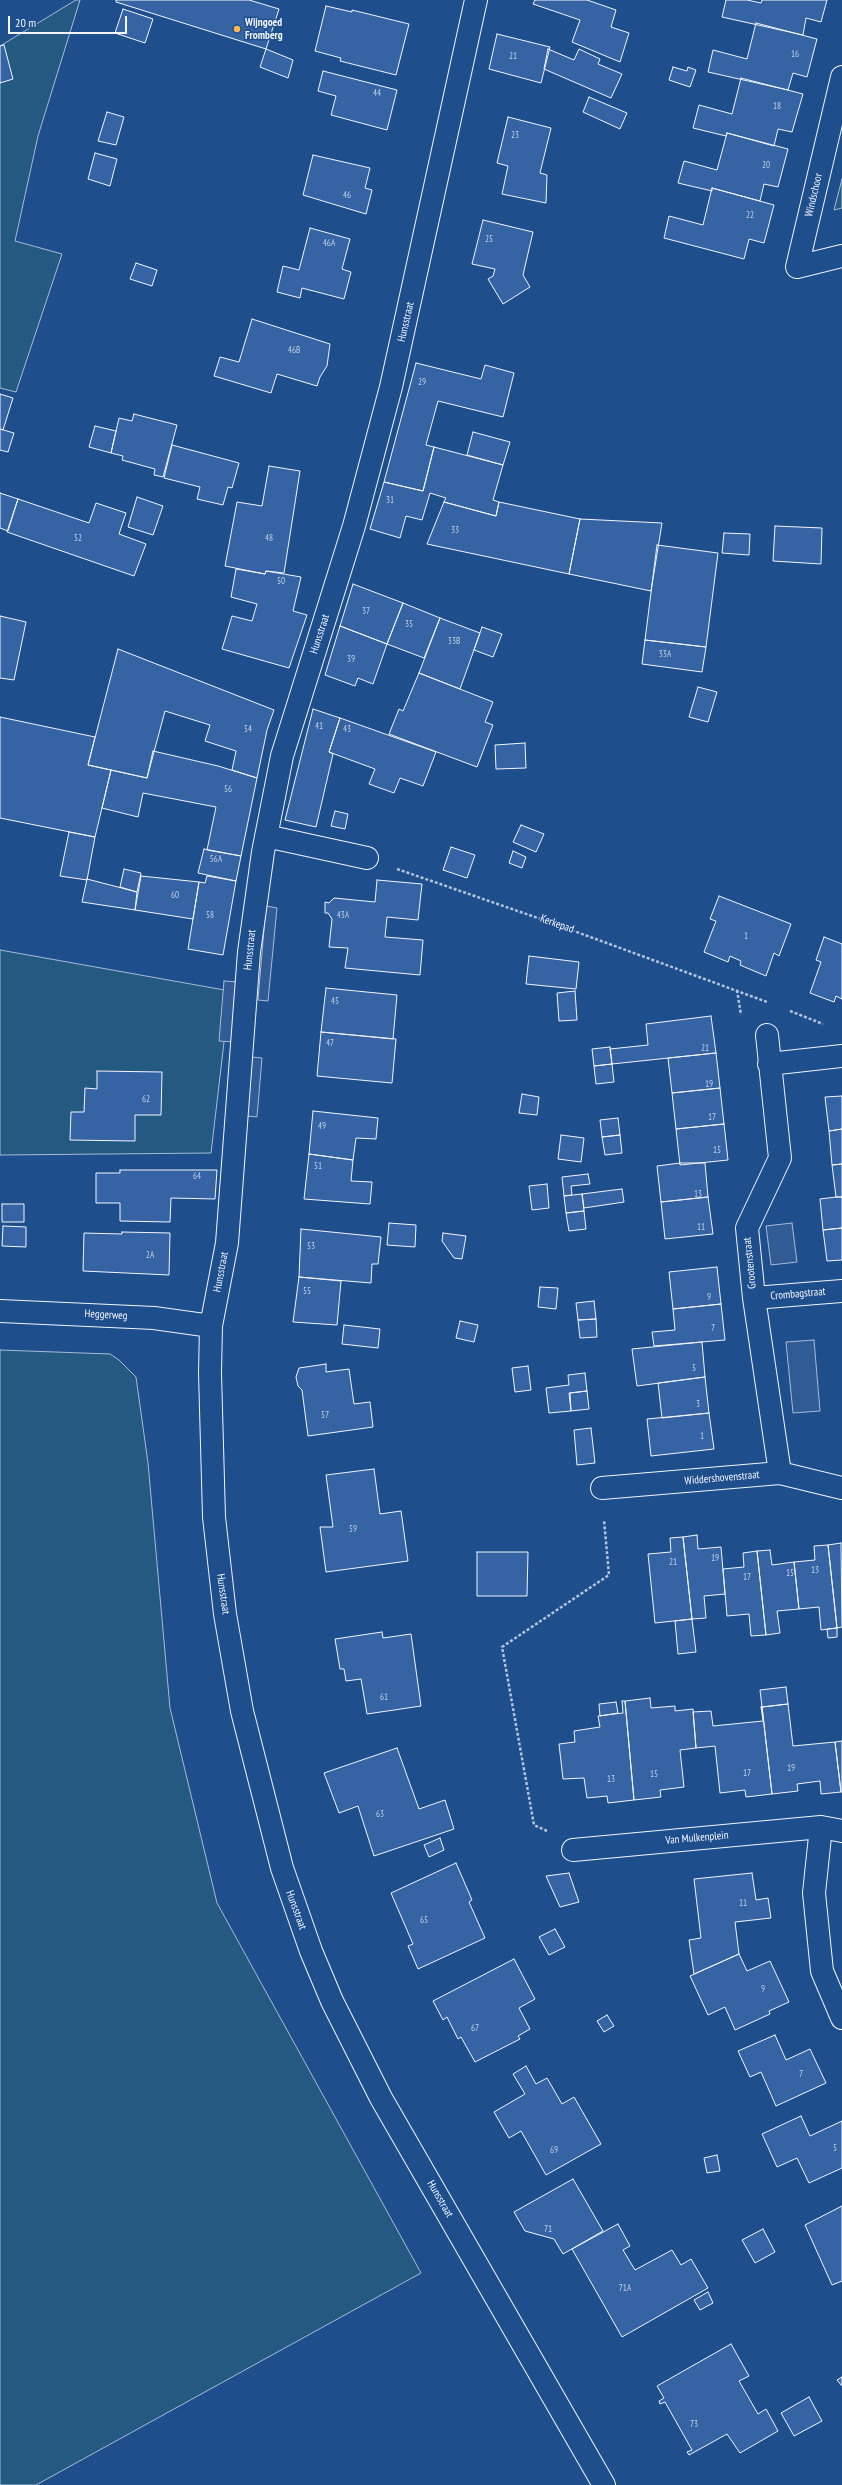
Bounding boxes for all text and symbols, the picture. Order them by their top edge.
scale bar [10,8,129,34]
text: 20 m [15,15,36,30]
place label: Wijngoed Fromberg [245,16,283,42]
marker: Wijngoed Fromberg [232,24,242,34]
house number: 16 [791,49,799,59]
house number: 21 [509,51,517,61]
house number: 44 [373,88,381,98]
house number: 18 [773,101,781,111]
house number: 23 [511,130,519,140]
house number: 20 [762,160,770,170]
street label: Windschoor [803,172,825,218]
house number: 46 [343,190,351,200]
house number: 22 [746,210,754,220]
house number: 25 [485,234,493,244]
house number: 46A [323,238,335,248]
street label: Hunsstraat [395,301,417,343]
house number: 46B [288,345,300,355]
house number: 29 [418,377,426,387]
house number: 31 [386,495,394,505]
house number: 33 [451,525,459,535]
house number: 52 [74,533,82,543]
house number: 48 [265,533,273,543]
house number: 50 [277,576,285,586]
house number: 37 [362,606,370,616]
street label: Hunsstraat [307,613,333,655]
house number: 35 [405,619,413,629]
house number: 33B [448,636,460,646]
house number: 33A [659,649,671,659]
house number: 39 [347,654,355,664]
house number: 41 [315,721,323,731]
house number: 54 [244,724,252,734]
house number: 43 [343,724,351,734]
house number: 56 [224,784,232,794]
house number: 56A [210,854,222,864]
house number: 60 [171,890,179,900]
house number: 58 [206,910,214,920]
house number: 43A [337,910,349,920]
street label: Kerkepad [538,912,576,936]
street label: Hunsstraat [241,929,259,971]
house number: 1 [744,931,748,941]
house number: 45 [331,996,339,1006]
house number: 47 [326,1038,334,1048]
house number: 21 [701,1043,709,1053]
house number: 19 [705,1079,713,1089]
house number: 62 [142,1094,150,1104]
house number: 17 [708,1112,716,1122]
house number: 49 [318,1121,326,1131]
house number: 15 [713,1145,721,1155]
house number: 51 [314,1161,322,1171]
house number: 64 [193,1171,201,1181]
house number: 13 [694,1189,702,1199]
house number: 11 [697,1222,705,1232]
street label: Grootenstraat [741,1237,759,1289]
house number: 53 [307,1241,315,1251]
house number: 2A [146,1250,154,1260]
street label: Hunsstraat [211,1251,231,1293]
street label: Crombagstraat [770,1285,826,1303]
house number: 55 [303,1286,311,1296]
house number: 9 [707,1292,711,1302]
street label: Heggerweg [84,1307,128,1323]
house number: 7 [711,1323,715,1333]
house number: 5 [692,1363,696,1373]
house number: 3 [696,1399,700,1409]
house number: 57 [321,1410,329,1420]
house number: 1 [700,1431,704,1441]
street label: Widdershovenstraat [684,1468,760,1488]
house number: 59 [349,1524,357,1534]
house number: 19 [711,1553,719,1563]
house number: 21 [669,1557,677,1567]
house number: 13 [811,1565,819,1575]
house number: 15 [786,1568,794,1578]
house number: 17 [743,1572,751,1582]
street label: Hunsstraat [214,1573,232,1615]
house number: 61 [380,1692,388,1702]
house number: 19 [787,1763,795,1773]
house number: 17 [743,1768,751,1778]
house number: 15 [650,1769,658,1779]
house number: 13 [607,1774,615,1784]
house number: 63 [376,1809,384,1819]
street label: Van Mulkenplein [665,1829,729,1847]
street label: Hunsstraat [283,1889,309,1931]
house number: 11 [739,1898,747,1908]
house number: 65 [420,1915,428,1925]
house number: 9 [761,1984,765,1994]
house number: 67 [471,2023,479,2033]
house number: 7 [799,2069,803,2079]
house number: 5 [833,2143,837,2153]
house number: 69 [550,2145,558,2155]
street label: Hunsstraat [424,2178,456,2220]
house number: 71 [544,2224,552,2234]
house number: 71A [619,2283,631,2293]
house number: 73 [690,2419,698,2429]

